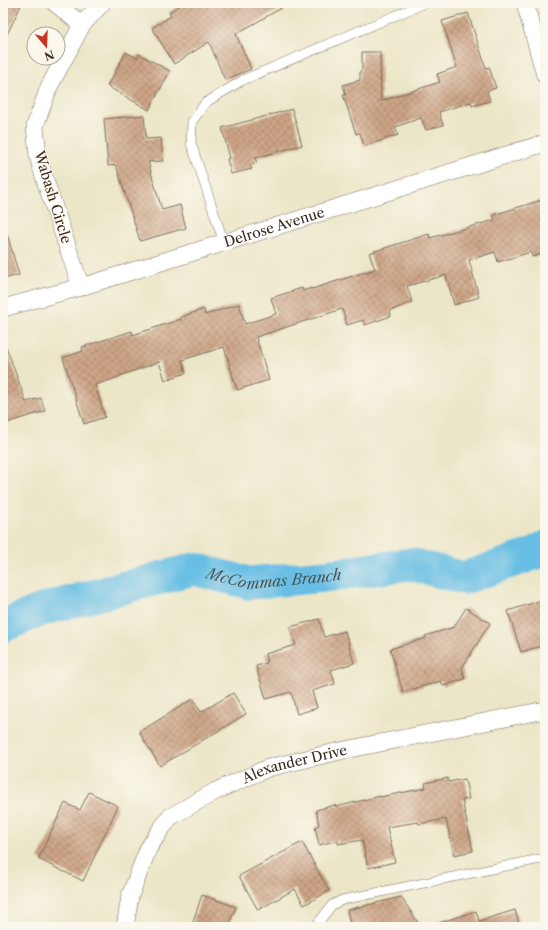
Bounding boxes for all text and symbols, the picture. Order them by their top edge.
north arrow [26,26,66,66]
text: N [42,47,56,64]
street label: Wabash Circle [30,148,76,246]
street label: Delrose Avenue [222,203,327,251]
water label: McCommas Branch [203,563,342,593]
street label: Alexander Drive [238,741,349,788]

